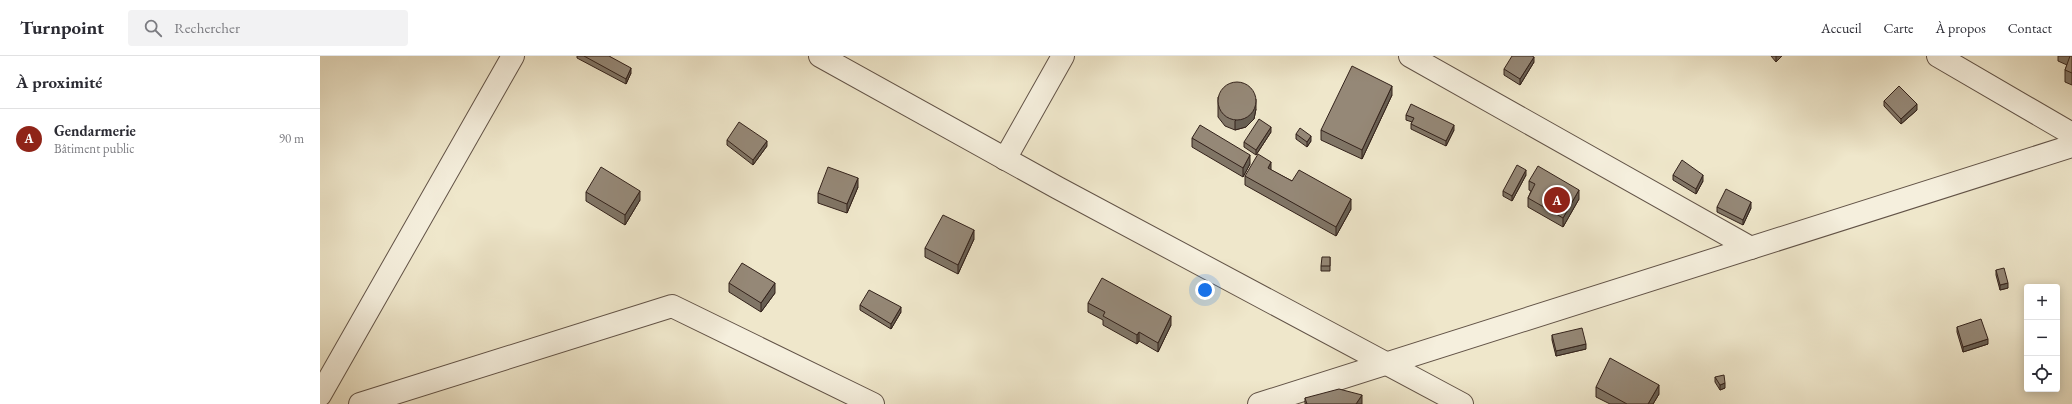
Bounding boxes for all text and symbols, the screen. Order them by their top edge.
search box [128,10,408,46]
text: Turnpoint [20,15,104,40]
icon: search [142,17,164,39]
text: Rechercher [174,18,240,37]
text: Accueil [1821,19,1862,37]
text: Carte [1884,19,1914,37]
text: À propos [1936,19,1986,37]
text: Contact [2008,19,2052,37]
text: À proximité [16,71,102,93]
text: Gendarmerie [54,121,136,140]
text: A [24,130,34,147]
text: 90 m [279,130,304,147]
text: Bâtiment public [54,140,135,157]
pin: A [1544,185,1570,215]
your location [1195,280,1215,300]
map controls [2024,284,2060,392]
button: + [2024,284,2060,320]
button: − [2024,320,2060,356]
button: locate [2024,356,2060,392]

